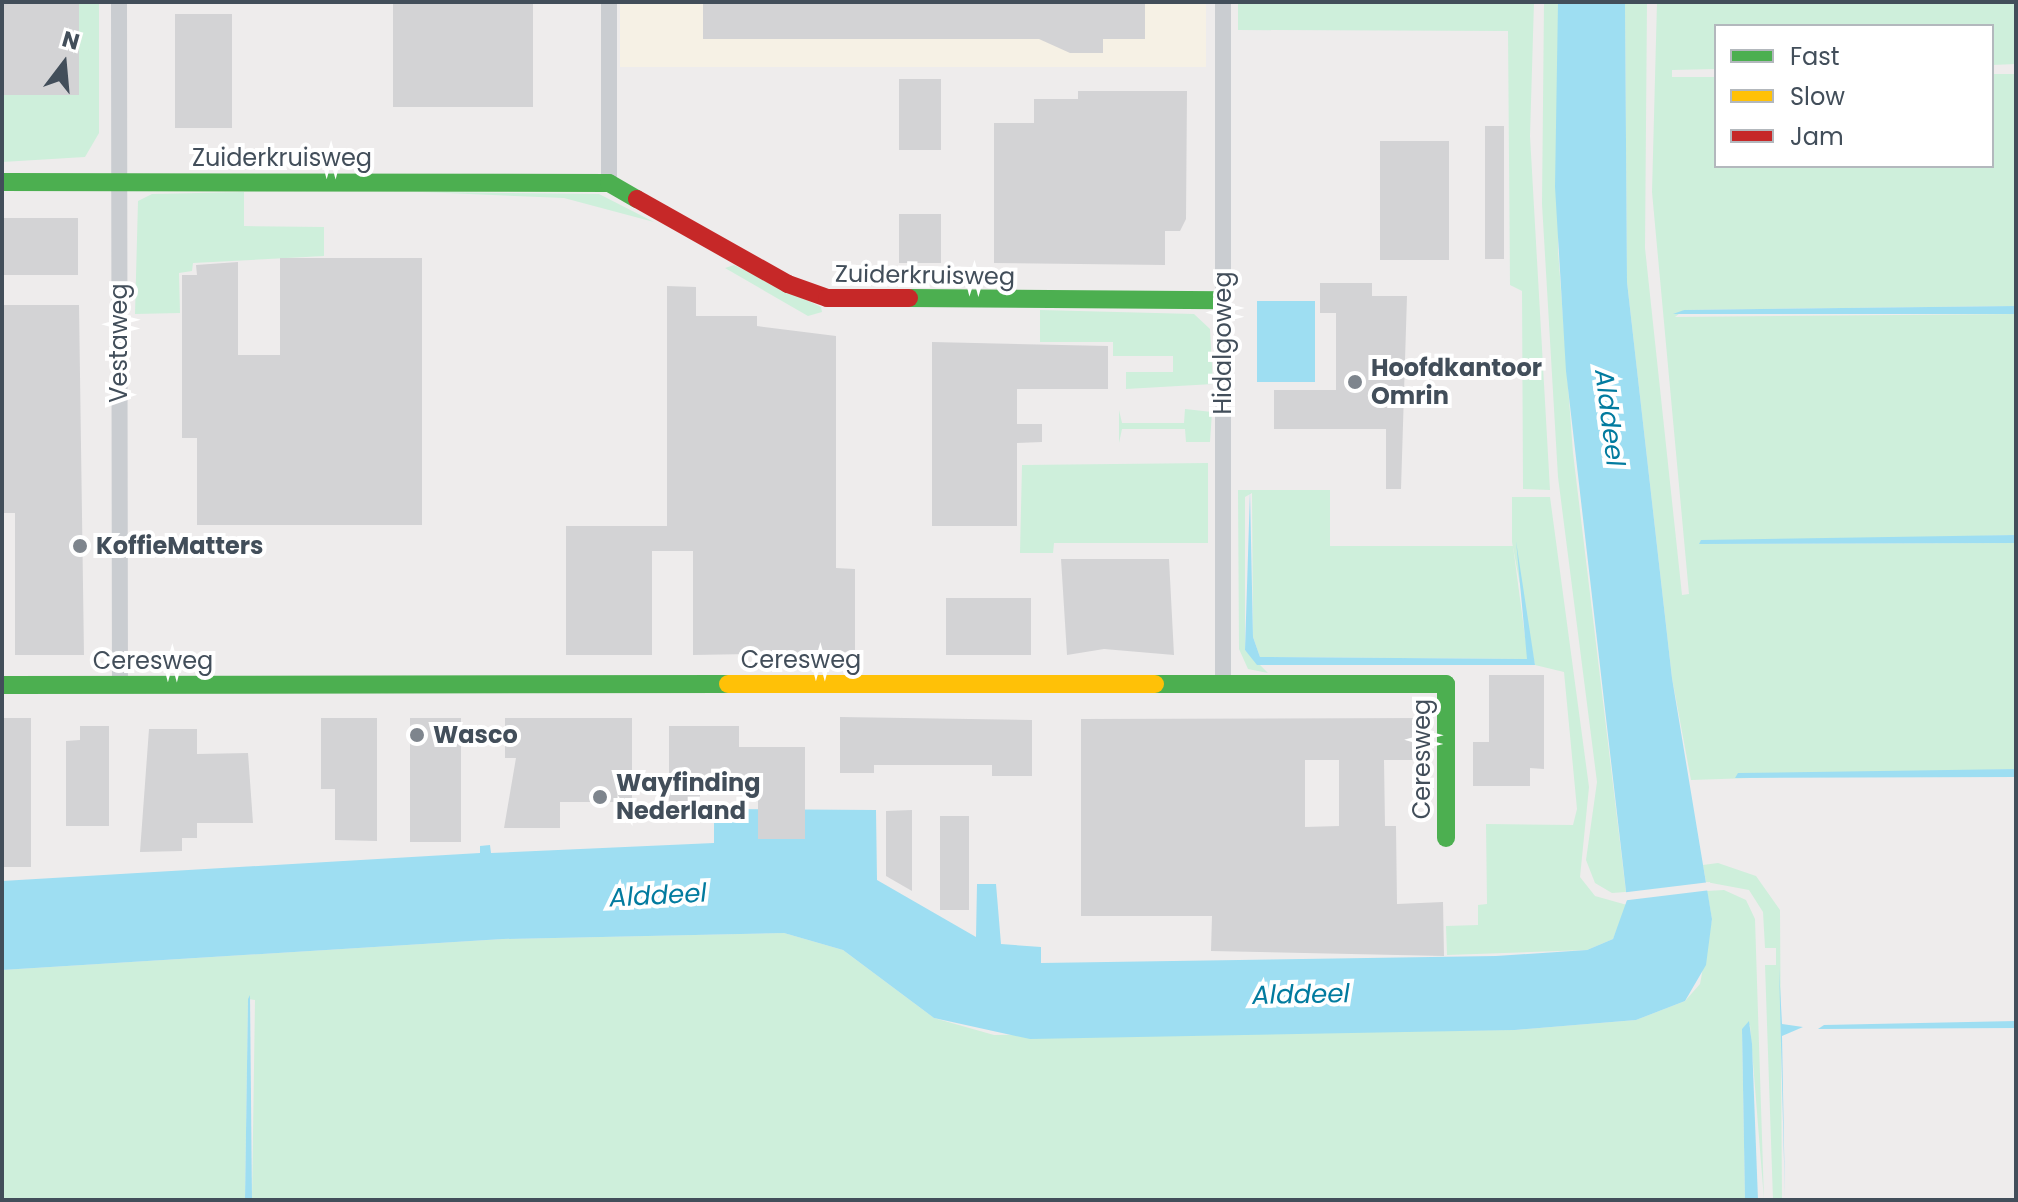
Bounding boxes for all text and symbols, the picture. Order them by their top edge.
text: N [59,23,83,58]
north arrow [24,24,104,104]
legend [1714,24,1994,168]
text: Fast [1790,40,1840,73]
text: Slow [1790,80,1845,113]
text: Jam [1790,120,1844,153]
street label: Zuiderkruisweg [192,144,372,172]
street label: Zuiderkruisweg [835,259,1015,291]
street label: Hidalgoweg [1209,271,1237,415]
street label: Vestaweg [105,283,133,403]
place label: Hoofdkantoor Omrin [1371,354,1542,410]
water label: Alddeel [1588,368,1630,468]
marker: Hoofdkantoor Omrin [1346,373,1364,391]
place label: KoffieMatters [96,532,263,560]
marker: KoffieMatters [71,537,89,555]
street label: Ceresweg [741,646,861,674]
street label: Ceresweg [93,647,213,675]
street label: Ceresweg [1408,699,1436,819]
place label: Wasco [433,721,518,749]
marker: Wasco [408,726,426,744]
place label: Wayfinding Nederland [616,769,760,825]
marker: Wayfinding Nederland [591,788,609,806]
water label: Alddeel [608,878,708,914]
water label: Alddeel [1252,979,1350,1011]

